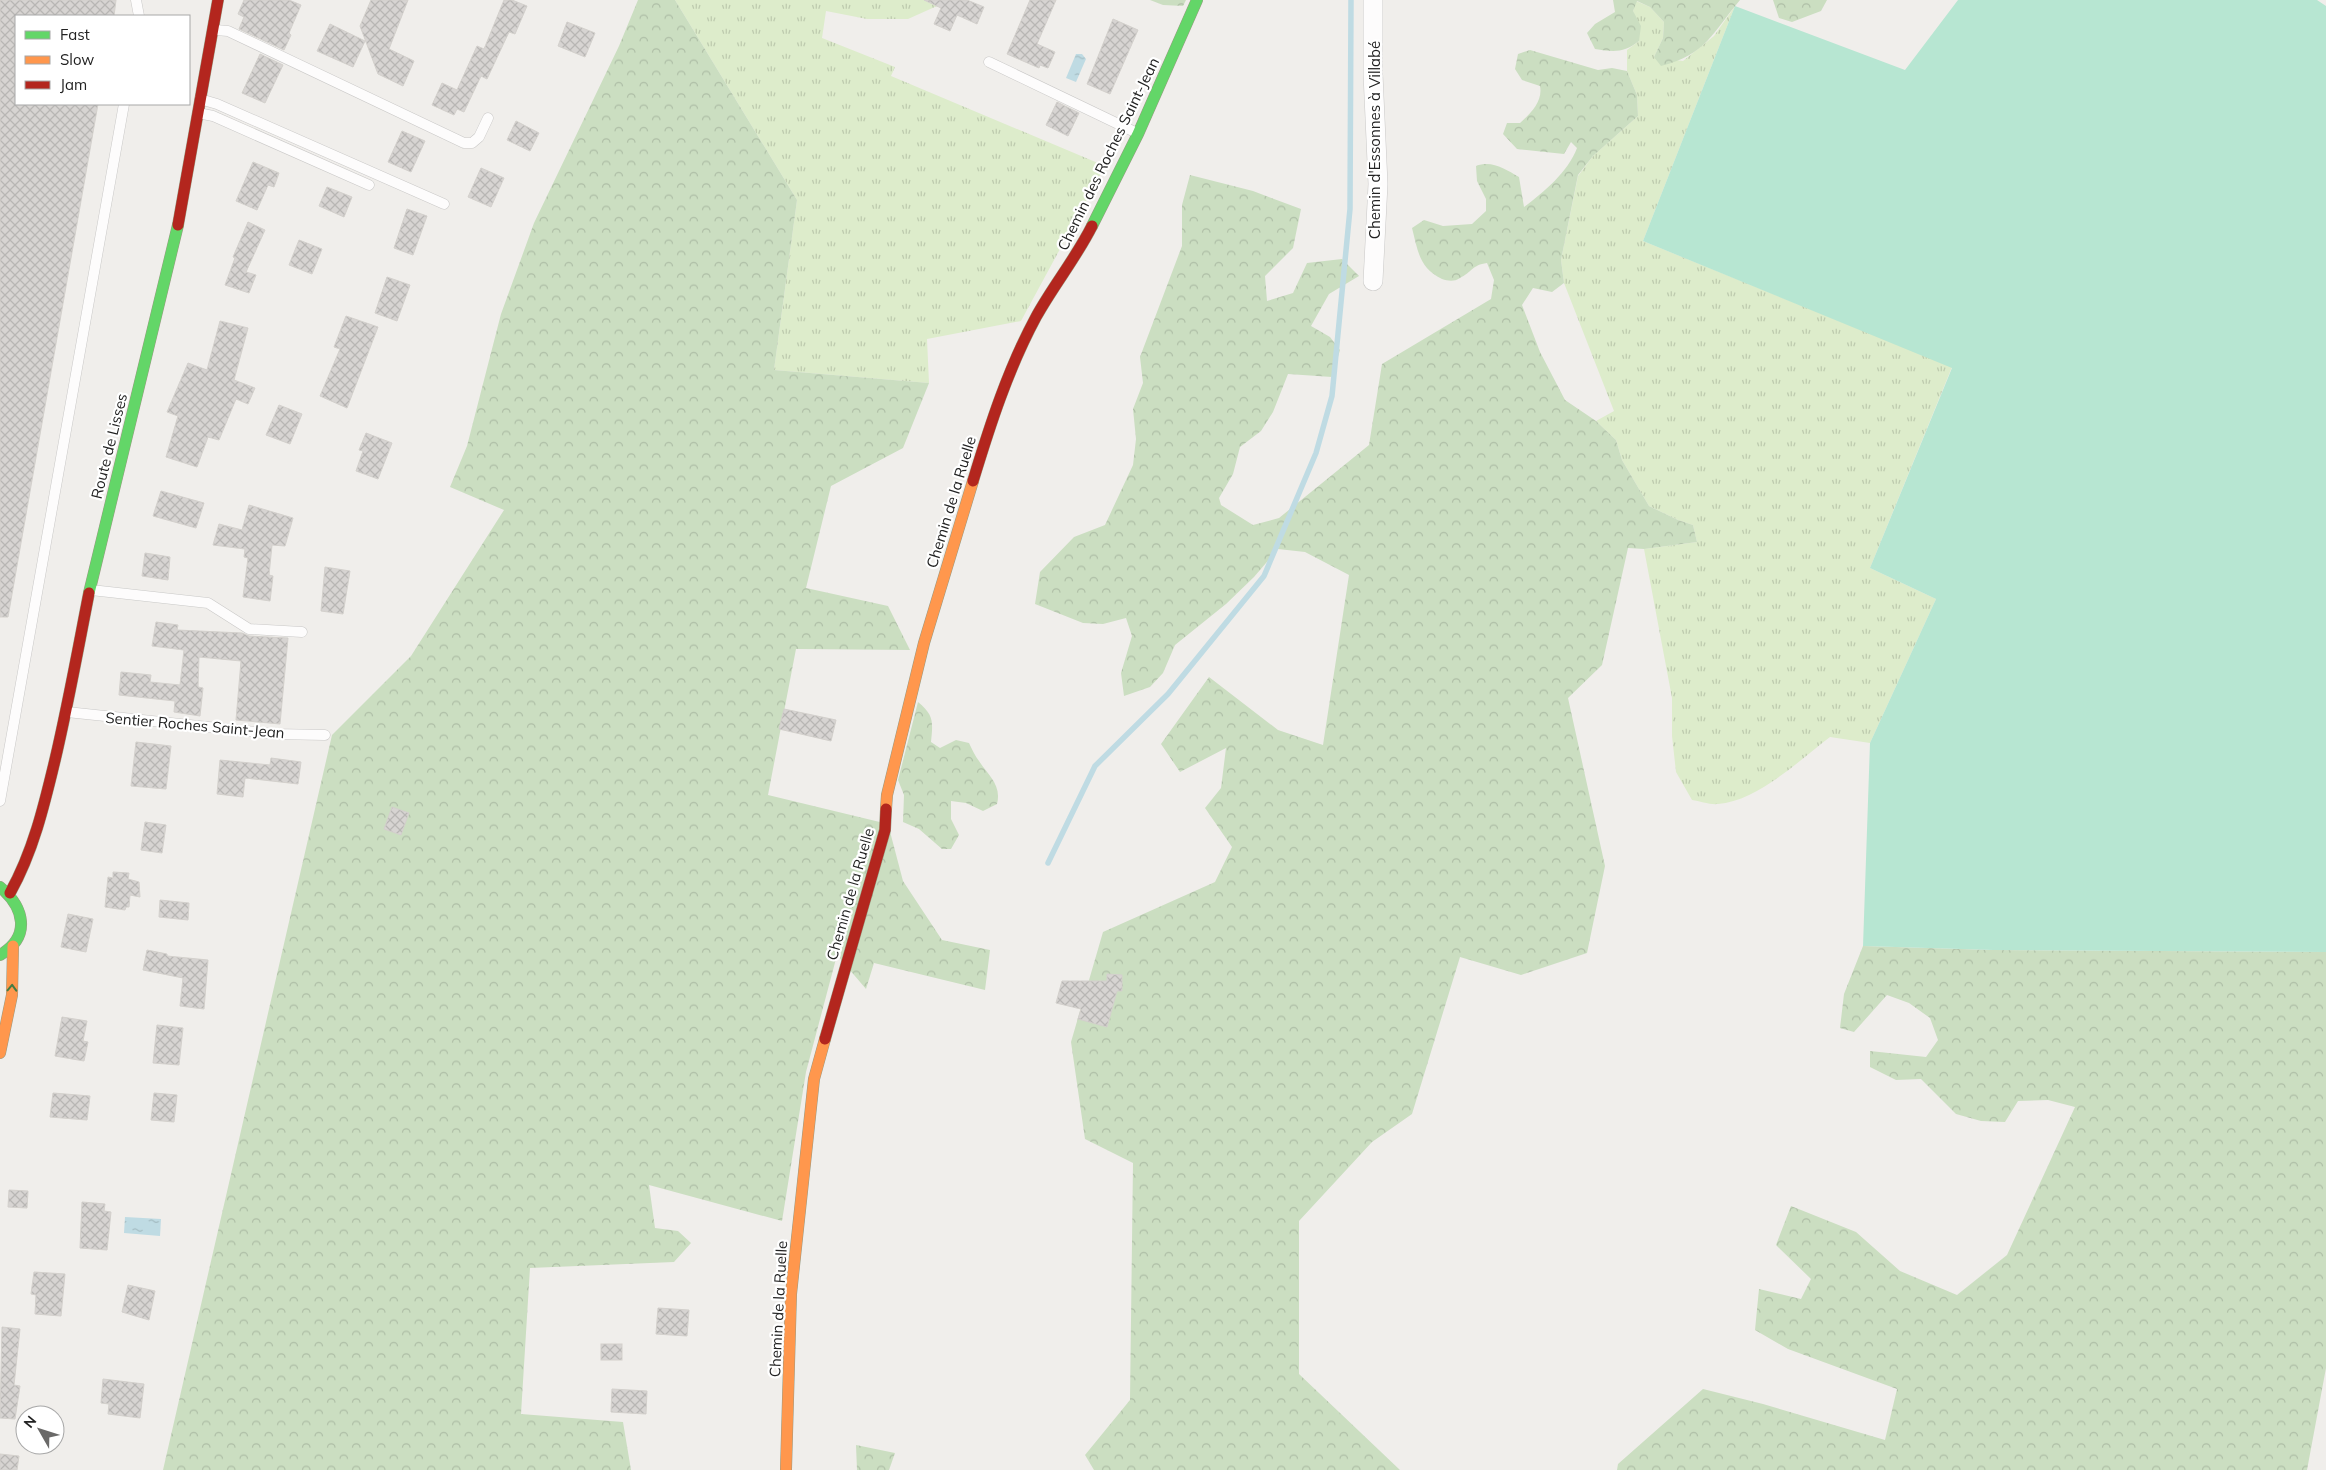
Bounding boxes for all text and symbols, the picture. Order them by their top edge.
legend [15,15,190,105]
text: Fast [60,25,90,44]
street label: Chemin d'Essonnes à Villabé [1365,41,1384,239]
text: Slow [60,50,94,69]
street label: Chemin des Roches Saint-Jean [1053,54,1163,254]
text: Jam [60,75,87,94]
street label: Route de Lisses [87,391,131,501]
street label: Chemin de la Ruelle [922,434,980,570]
street label: Sentier Roches Saint-Jean [105,708,285,742]
street label: Chemin de la Ruelle [822,826,878,962]
one-way arrow [7,984,17,992]
street label: Chemin de la Ruelle [765,1240,791,1378]
north arrow [15,1405,65,1455]
text: N [20,1412,40,1432]

